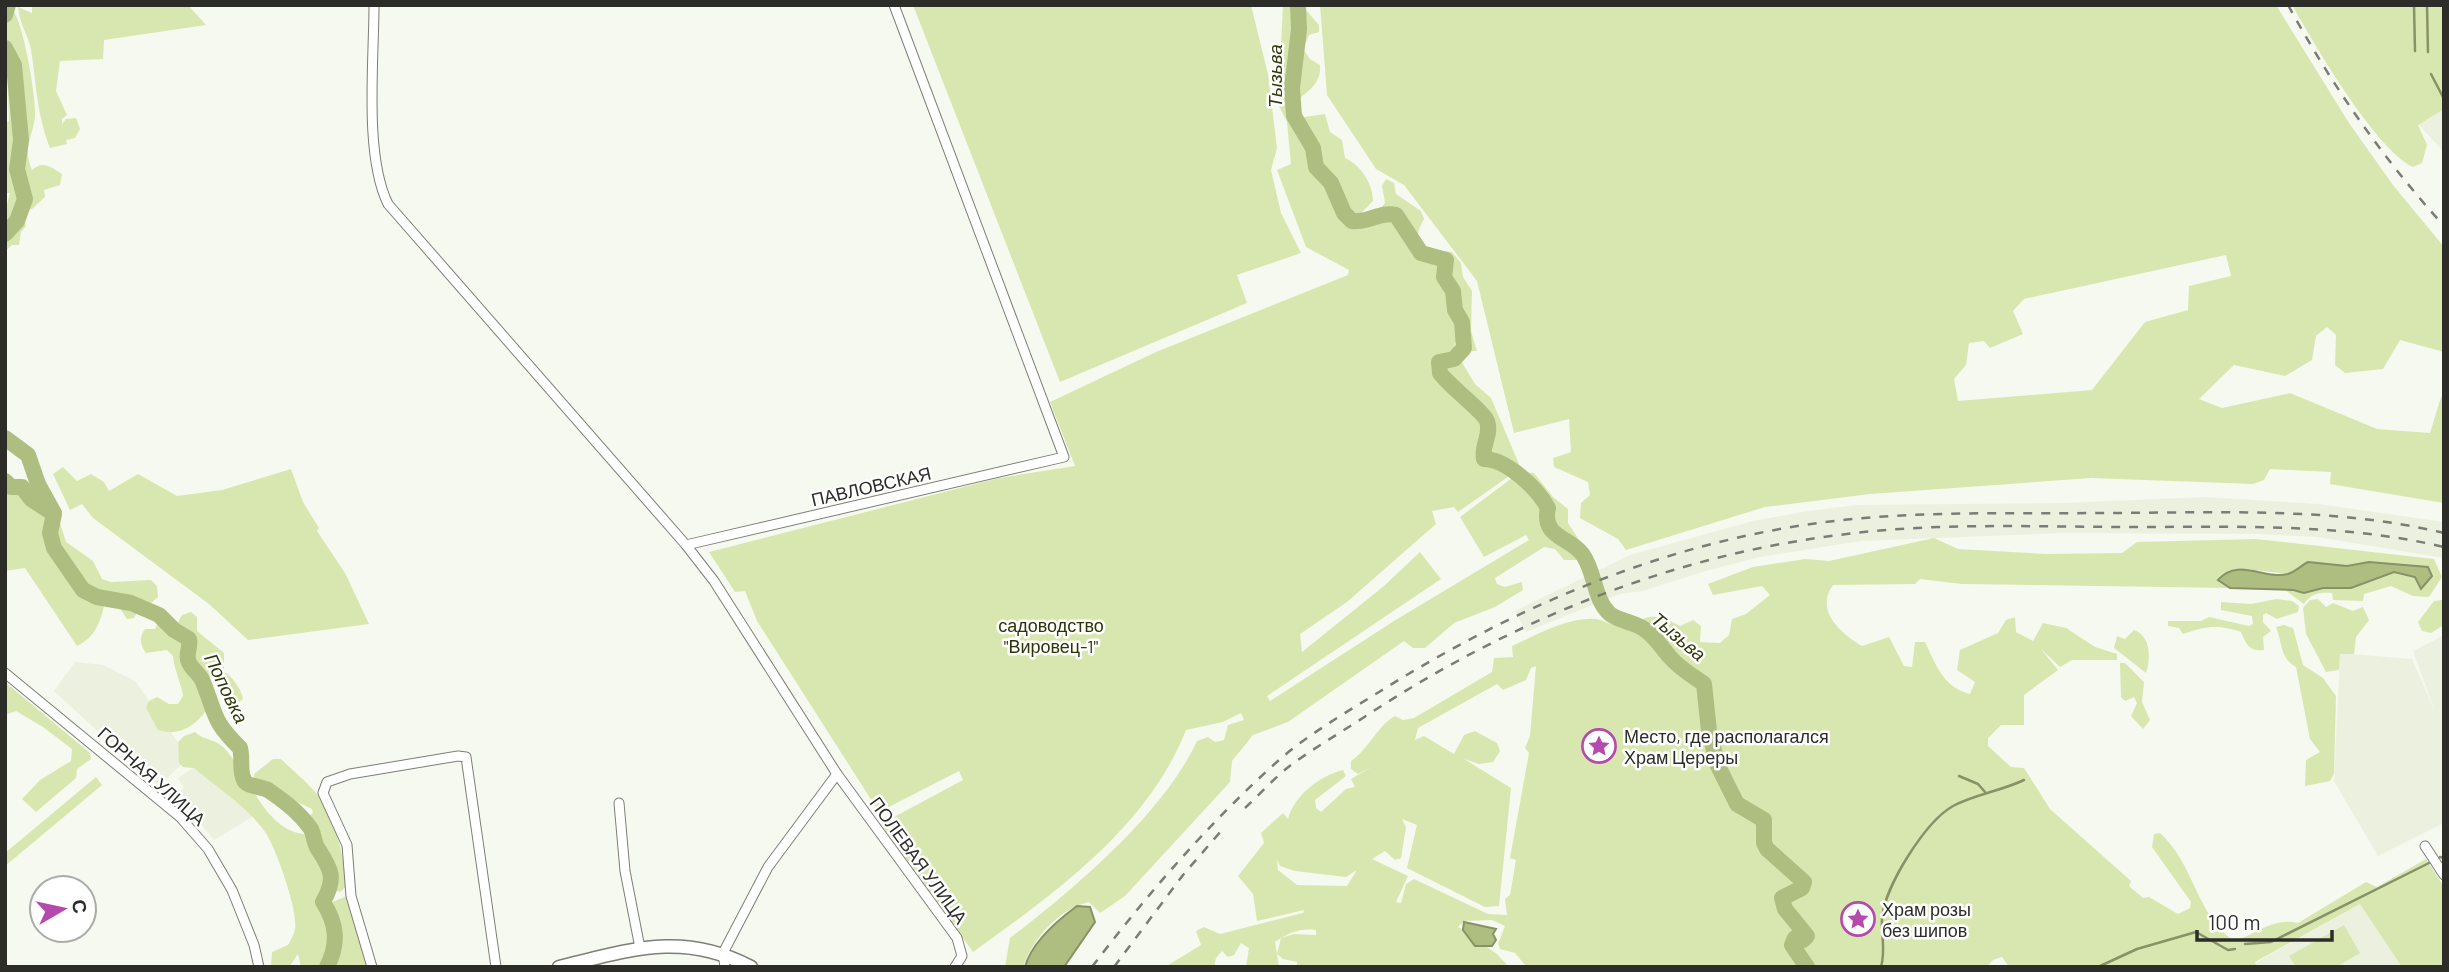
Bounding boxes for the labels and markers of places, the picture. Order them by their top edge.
place label: Место, где располагался Храм Цереры [1624,725,1829,768]
place icon: Место, где располагался Храм Цереры [1580,727,1618,765]
place label: Храм розы без шипов [1882,898,1971,941]
place icon: Храм розы без шипов [1839,900,1877,938]

